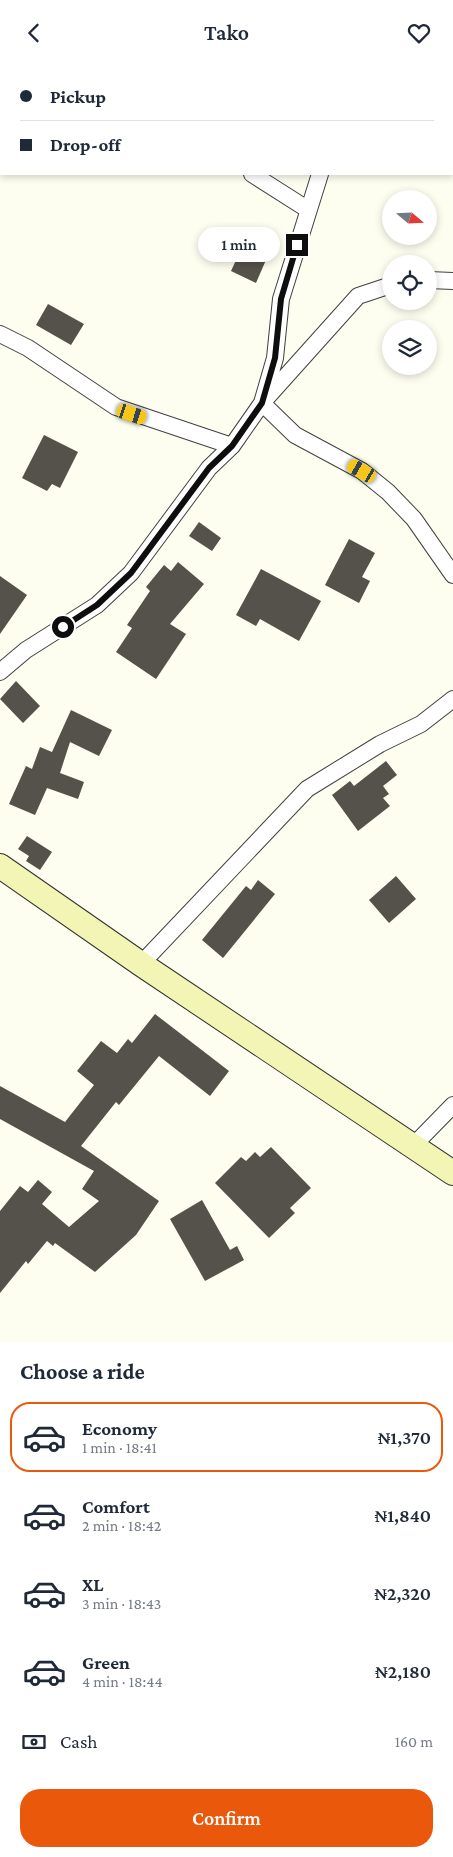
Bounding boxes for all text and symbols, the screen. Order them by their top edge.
icon: back [20,19,48,47]
icon: heart [405,19,433,47]
text: Tako [204,20,249,45]
text: Pickup [50,86,106,107]
text: Drop-off [50,134,121,155]
north arrow [382,190,438,245]
map controls [382,190,437,375]
callout: 1 min [197,227,280,263]
route end [286,234,308,256]
text: 1 min [221,236,257,253]
button: locate [382,255,437,310]
button: layers [382,320,437,375]
car [115,402,148,426]
car [345,457,378,485]
route start [52,616,74,638]
text: Choose a ride [20,1359,145,1384]
icon: car [22,1415,67,1460]
text: Economy [82,1418,157,1439]
text: ₦1,370 [378,1427,431,1448]
text: 1 min · 18:41 [82,1439,157,1456]
icon: car [22,1493,67,1538]
text: Comfort [82,1496,150,1517]
text: ₦1,840 [375,1505,431,1526]
text: 2 min · 18:42 [82,1517,161,1534]
icon: car [22,1571,67,1616]
text: XL [82,1574,104,1595]
text: ₦2,320 [374,1583,431,1604]
text: 3 min · 18:43 [82,1595,161,1612]
icon: car [22,1649,67,1694]
text: Green [82,1652,130,1673]
text: ₦2,180 [375,1661,431,1682]
text: 4 min · 18:44 [82,1673,163,1690]
icon: cash [20,1728,48,1756]
text: Cash [60,1731,98,1752]
text: 160 m [395,1733,433,1750]
button: Confirm [20,1789,433,1847]

